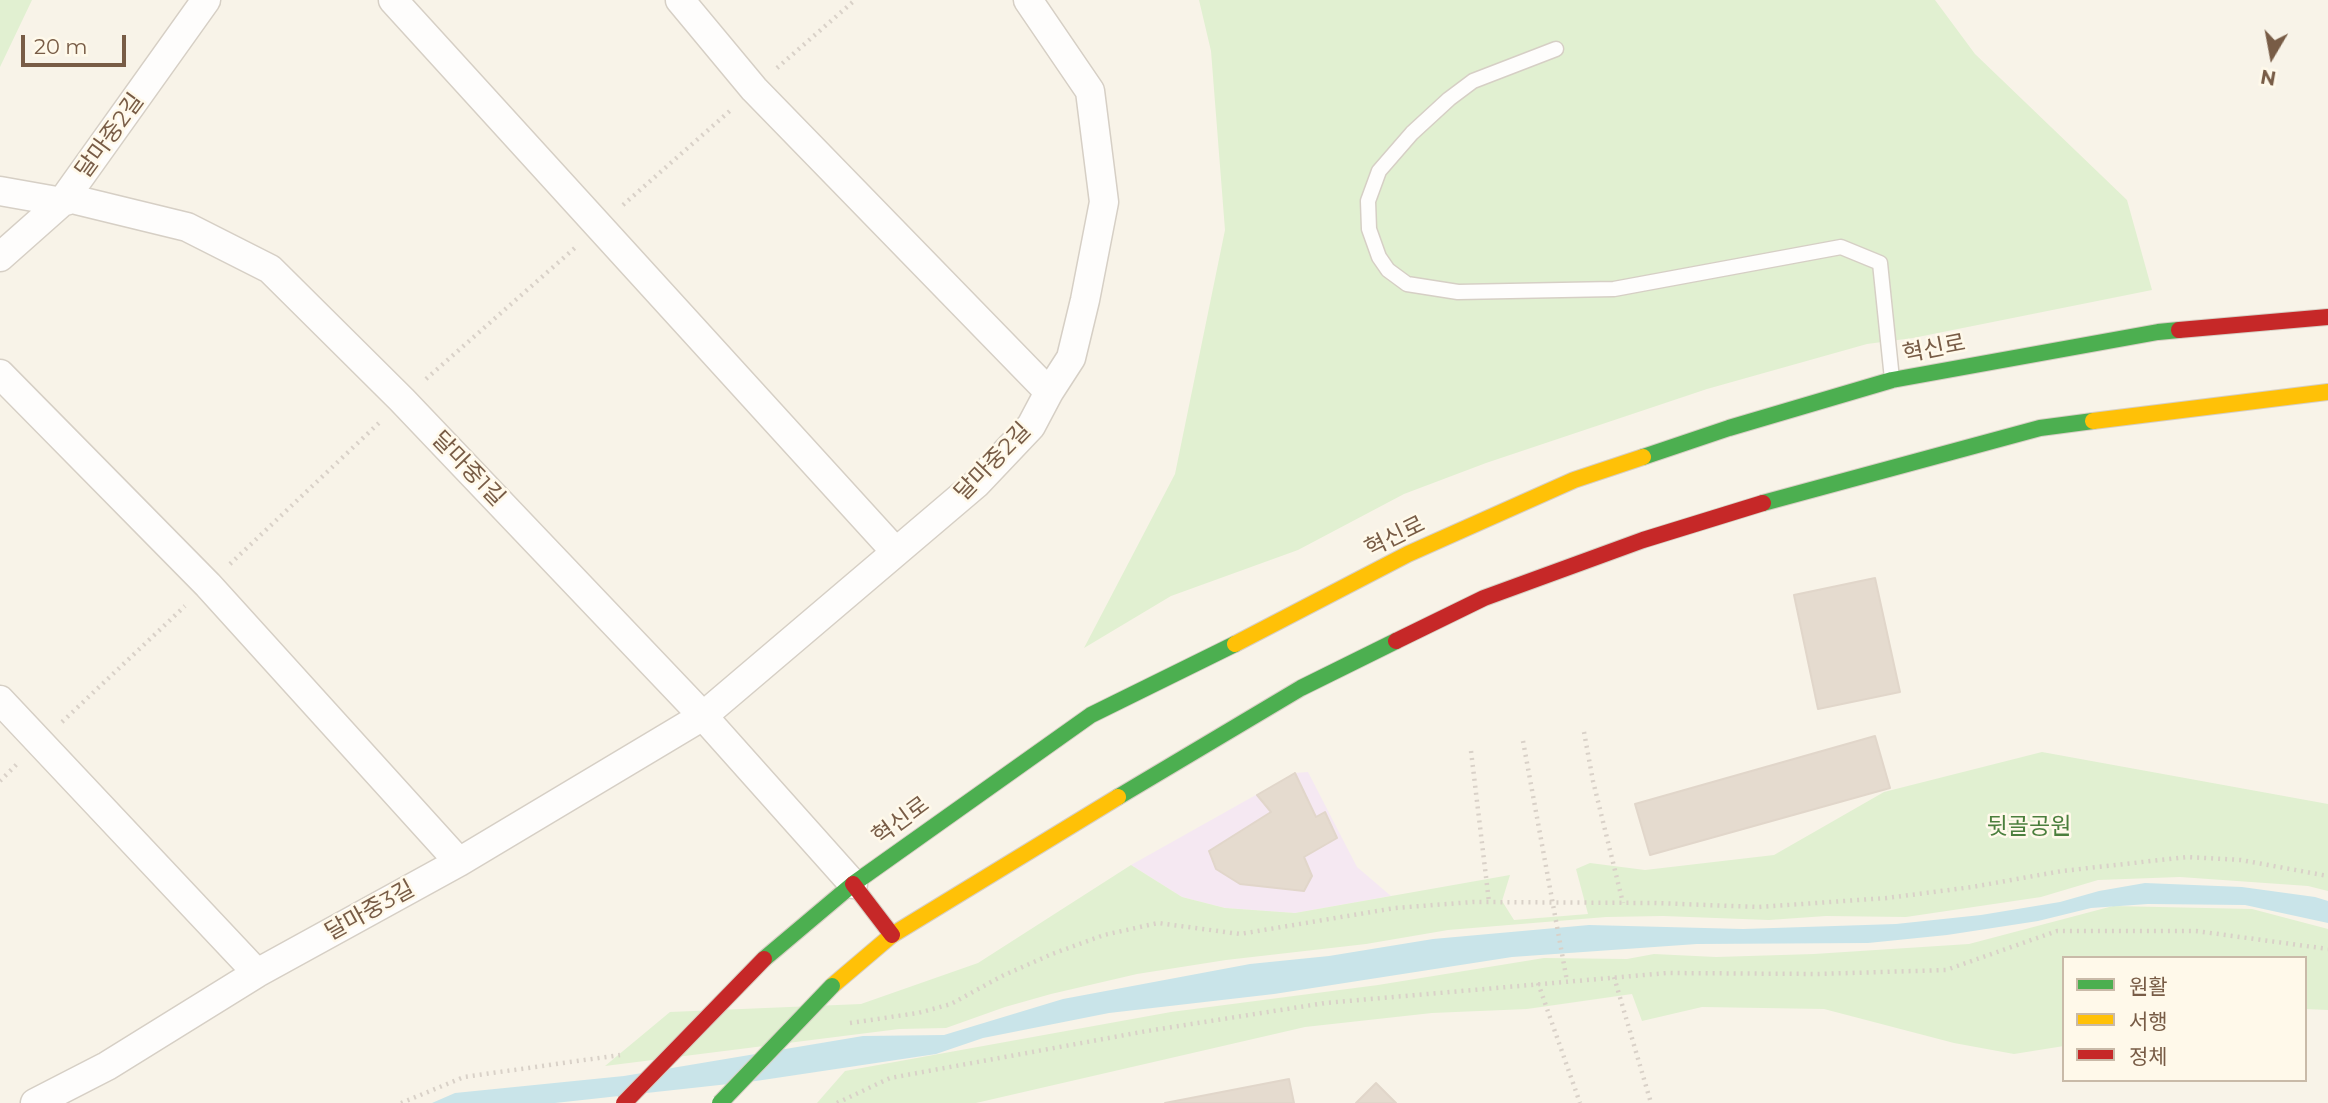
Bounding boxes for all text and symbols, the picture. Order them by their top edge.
scale bar [24,21,130,65]
north arrow [2237,21,2307,91]
text: 20 m [34,34,88,59]
text: N [2259,65,2278,90]
street label: 달마중2길 [70,88,150,184]
street label: 혁신로 [1900,329,1968,369]
street label: 달마중2길 [949,417,1037,507]
street label: 달마중1길 [426,426,510,512]
street label: 혁신로 [1360,511,1430,563]
street label: 혁신로 [867,791,935,851]
park label: 뒷골공원 [1987,813,2071,841]
street label: 달마중3길 [321,875,419,947]
legend [2062,956,2307,1082]
text: 원활 [2129,974,2168,999]
text: 서행 [2129,1009,2168,1034]
text: 정체 [2129,1044,2168,1069]

